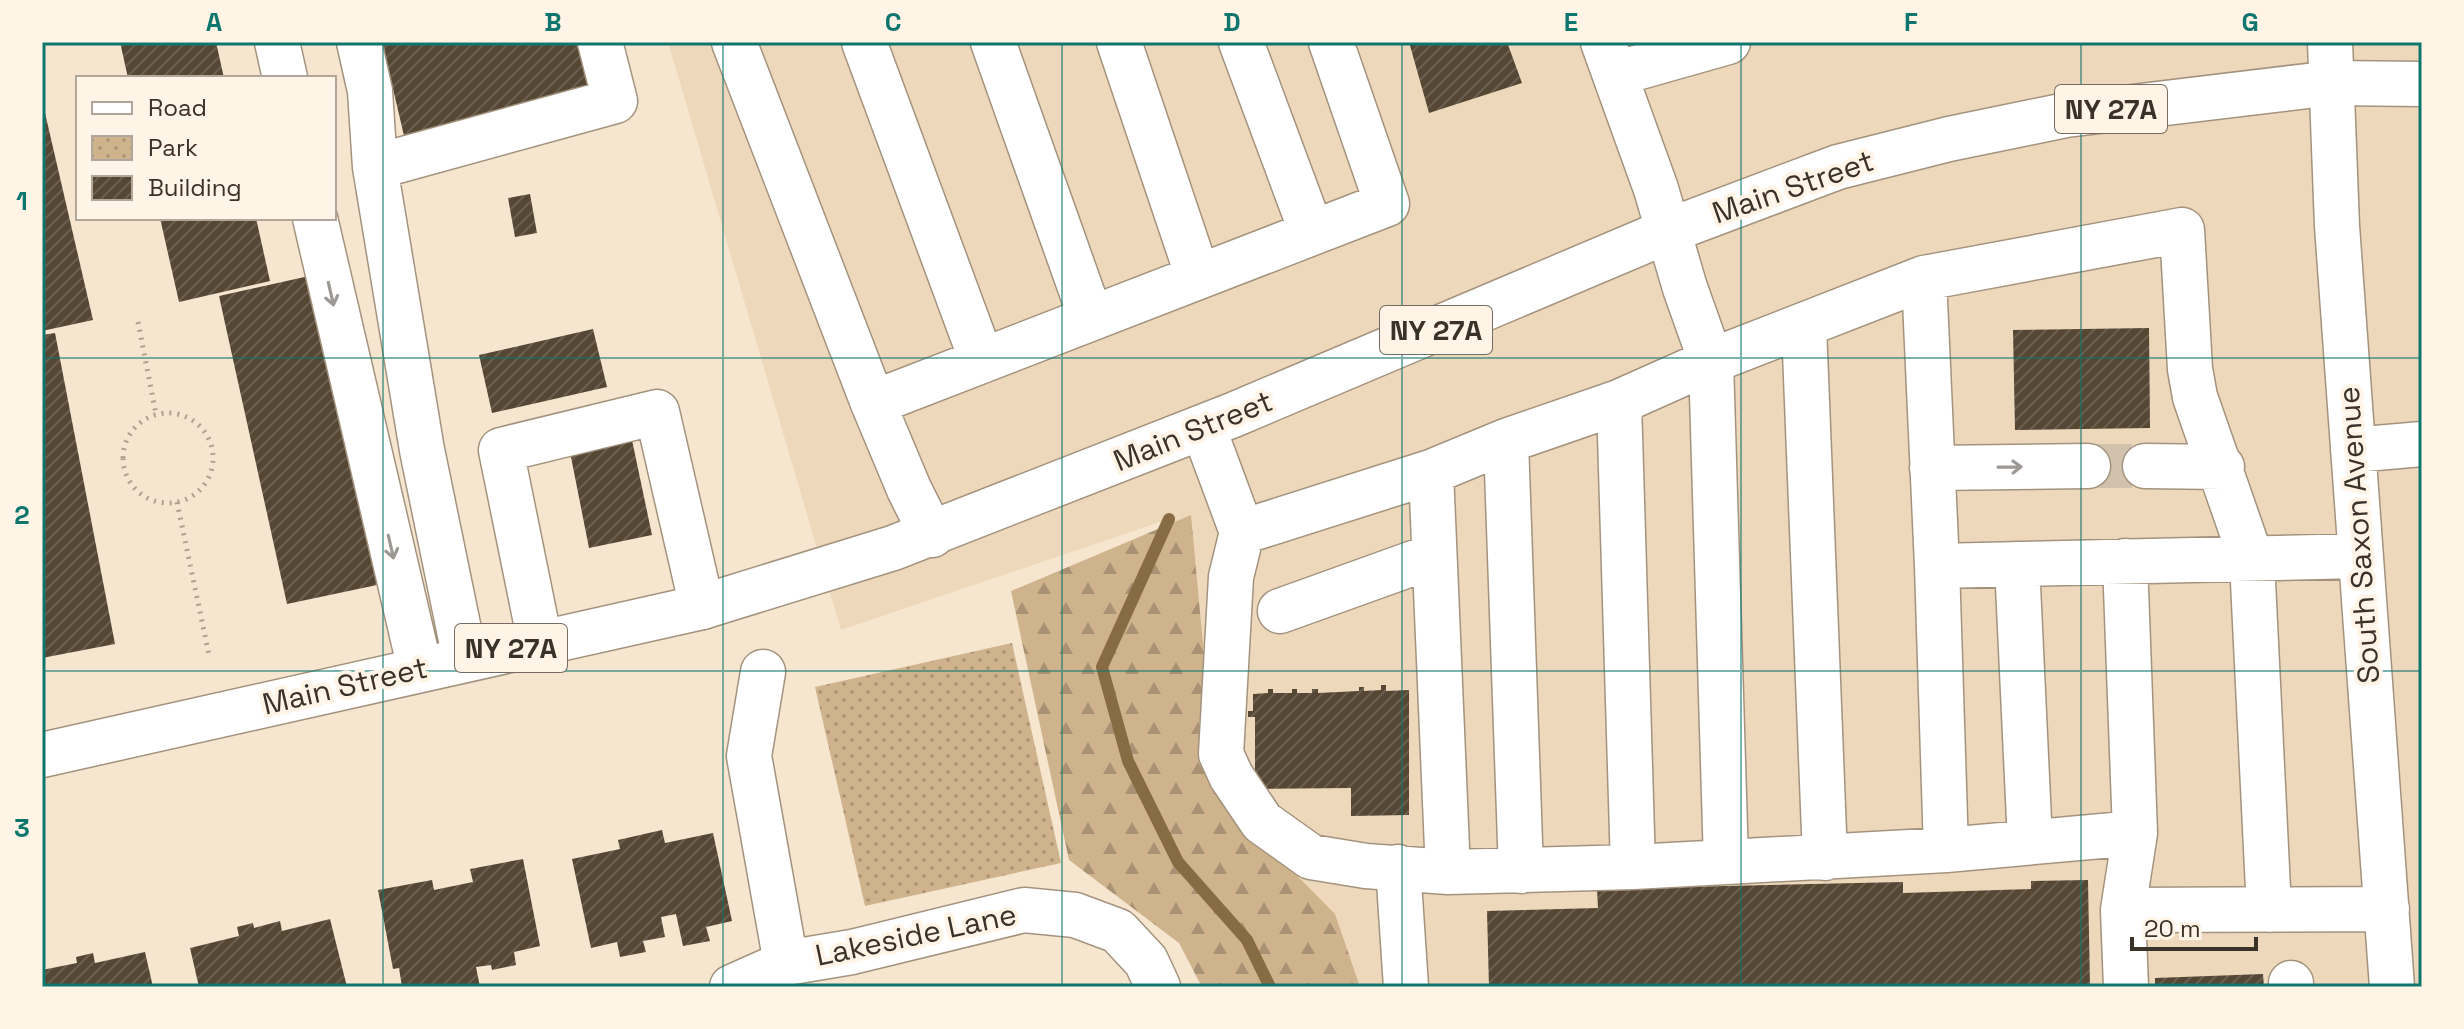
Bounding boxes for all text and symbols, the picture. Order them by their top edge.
text: A [206,5,223,39]
text: B [544,5,562,39]
text: C [885,5,901,39]
text: D [1223,5,1241,39]
text: E [1564,5,1578,39]
text: F [1904,5,1918,39]
text: G [2241,5,2259,39]
legend [76,76,336,220]
road number: NY 27A [2055,85,2167,133]
text: Road [148,92,207,123]
text: Park [148,132,198,163]
street label: Main Street [1707,141,1879,232]
text: Building [148,172,242,203]
text: 1 [16,184,28,218]
one-way arrow [324,281,339,307]
road number: NY 27A [1380,306,1492,354]
street label: Main Street [1107,381,1278,480]
street label: South Saxon Avenue [2329,385,2388,685]
one-way arrow [1996,459,2023,475]
text: 2 [14,498,30,532]
one-way arrow [384,534,399,560]
road number: NY 27A [455,624,567,672]
street label: Main Street [258,648,431,723]
text: 3 [14,811,30,845]
street label: Lakeside Lane [812,894,1020,975]
scale bar [2132,901,2256,951]
text: 20 m [2144,913,2201,944]

